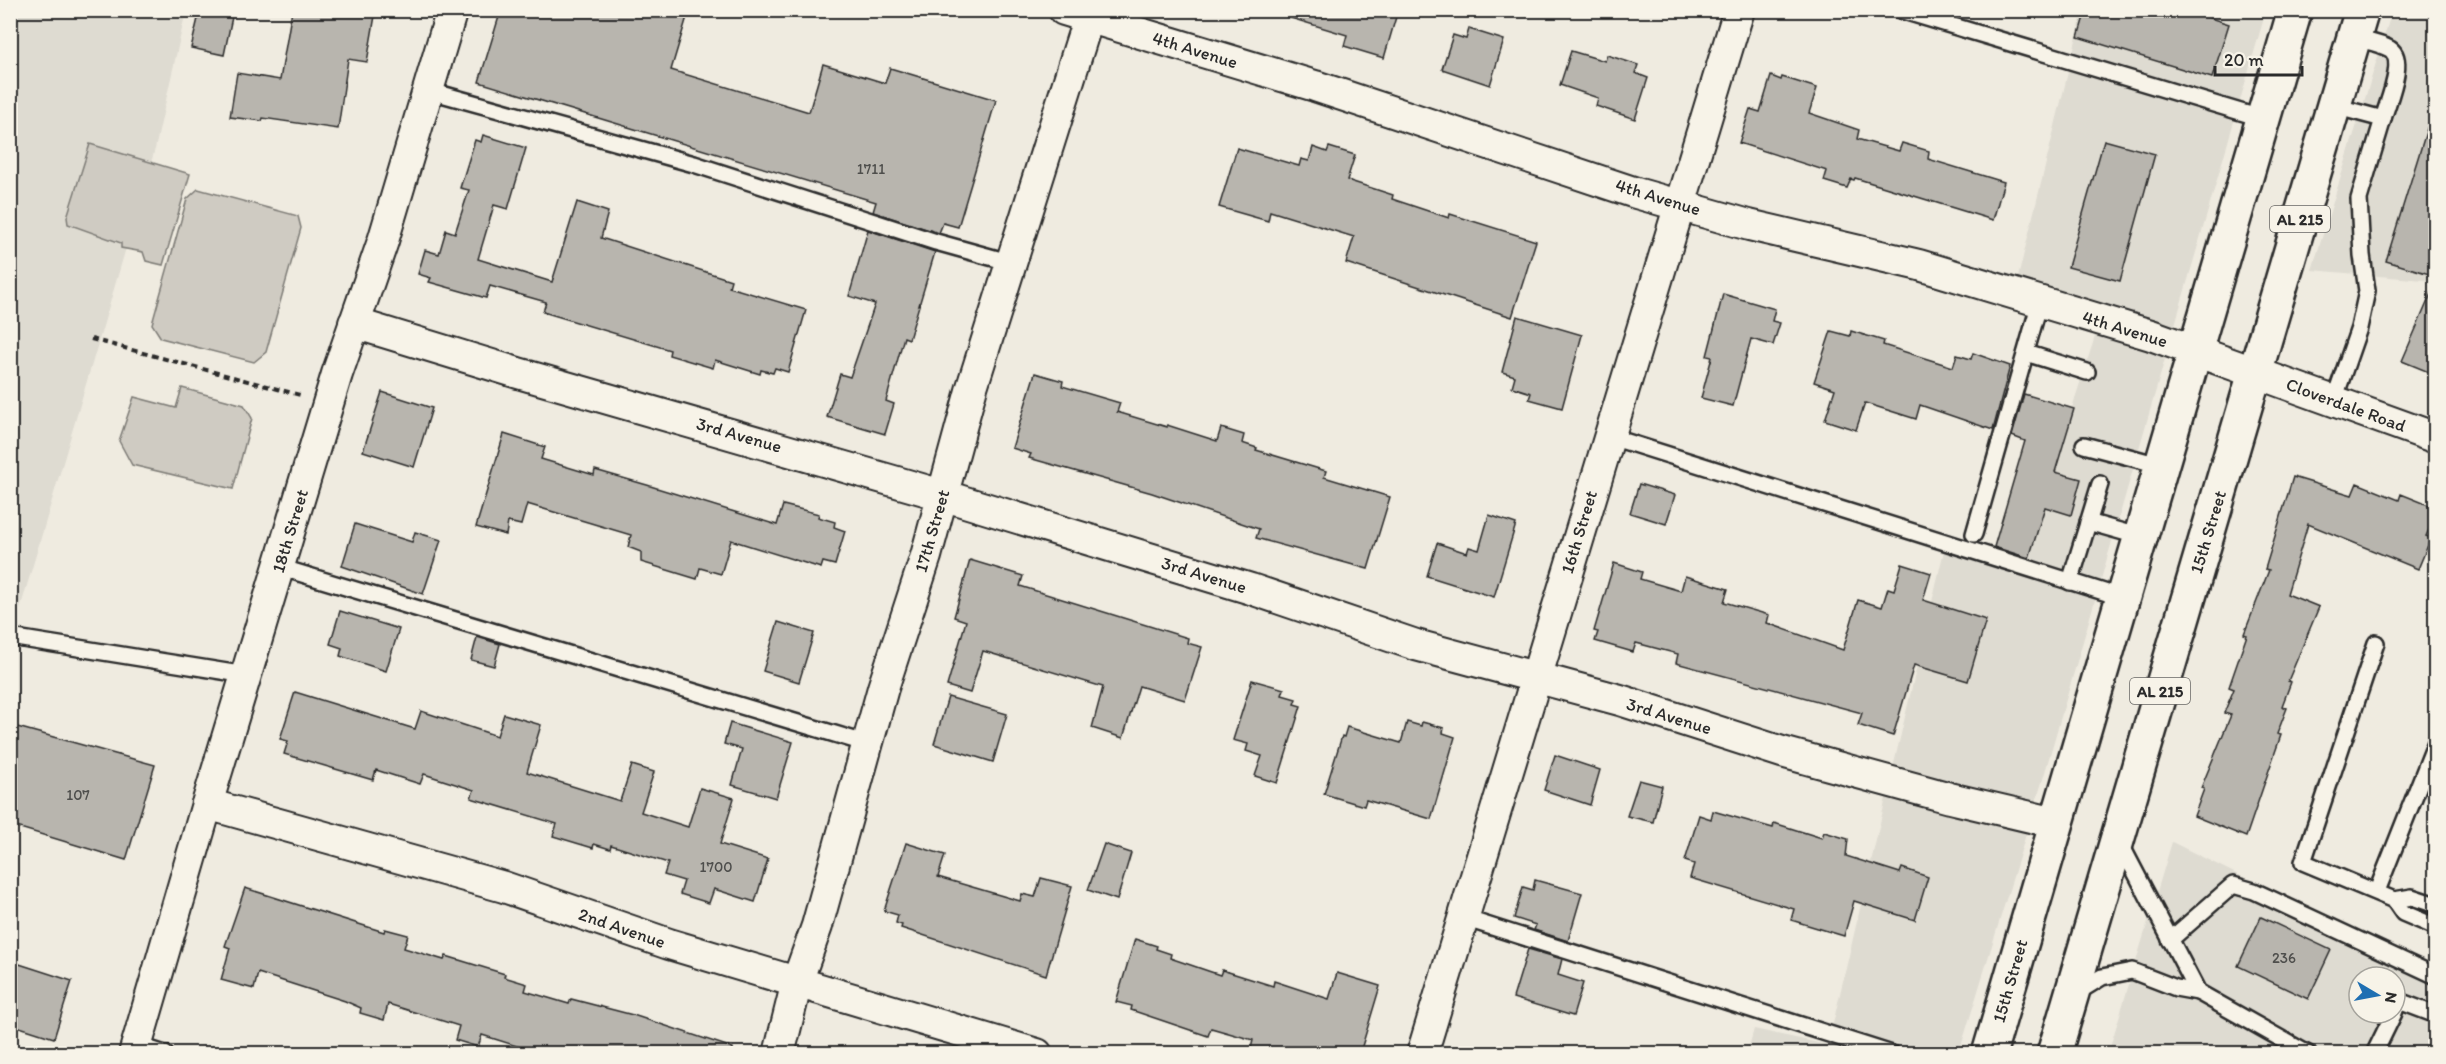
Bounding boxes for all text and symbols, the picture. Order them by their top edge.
street label: 4th Avenue [1150,27,1240,73]
scale bar [2215,39,2302,77]
text: 20 m [2224,49,2264,71]
house number: 1711 [857,160,885,178]
street label: 4th Avenue [1613,174,1703,220]
road number: AL 215 [2270,206,2330,232]
street label: 4th Avenue [2080,306,2170,352]
street label: Cloverdale Road [2283,373,2409,437]
street label: 3rd Avenue [694,412,784,458]
street label: 18th Street [267,486,313,575]
street label: 17th Street [910,487,954,575]
street label: 16th Street [1556,488,1602,576]
street label: 15th Street [2185,488,2231,576]
street label: 3rd Avenue [1159,552,1249,598]
road number: AL 215 [2130,678,2190,704]
street label: 3rd Avenue [1624,693,1714,739]
house number: 107 [66,786,90,804]
house number: 1700 [700,858,732,876]
street label: 2nd Avenue [576,903,668,953]
street label: 15th Street [1988,937,2032,1025]
house number: 236 [2272,949,2296,967]
north arrow [2347,965,2407,1025]
text: N [2381,991,2402,1004]

